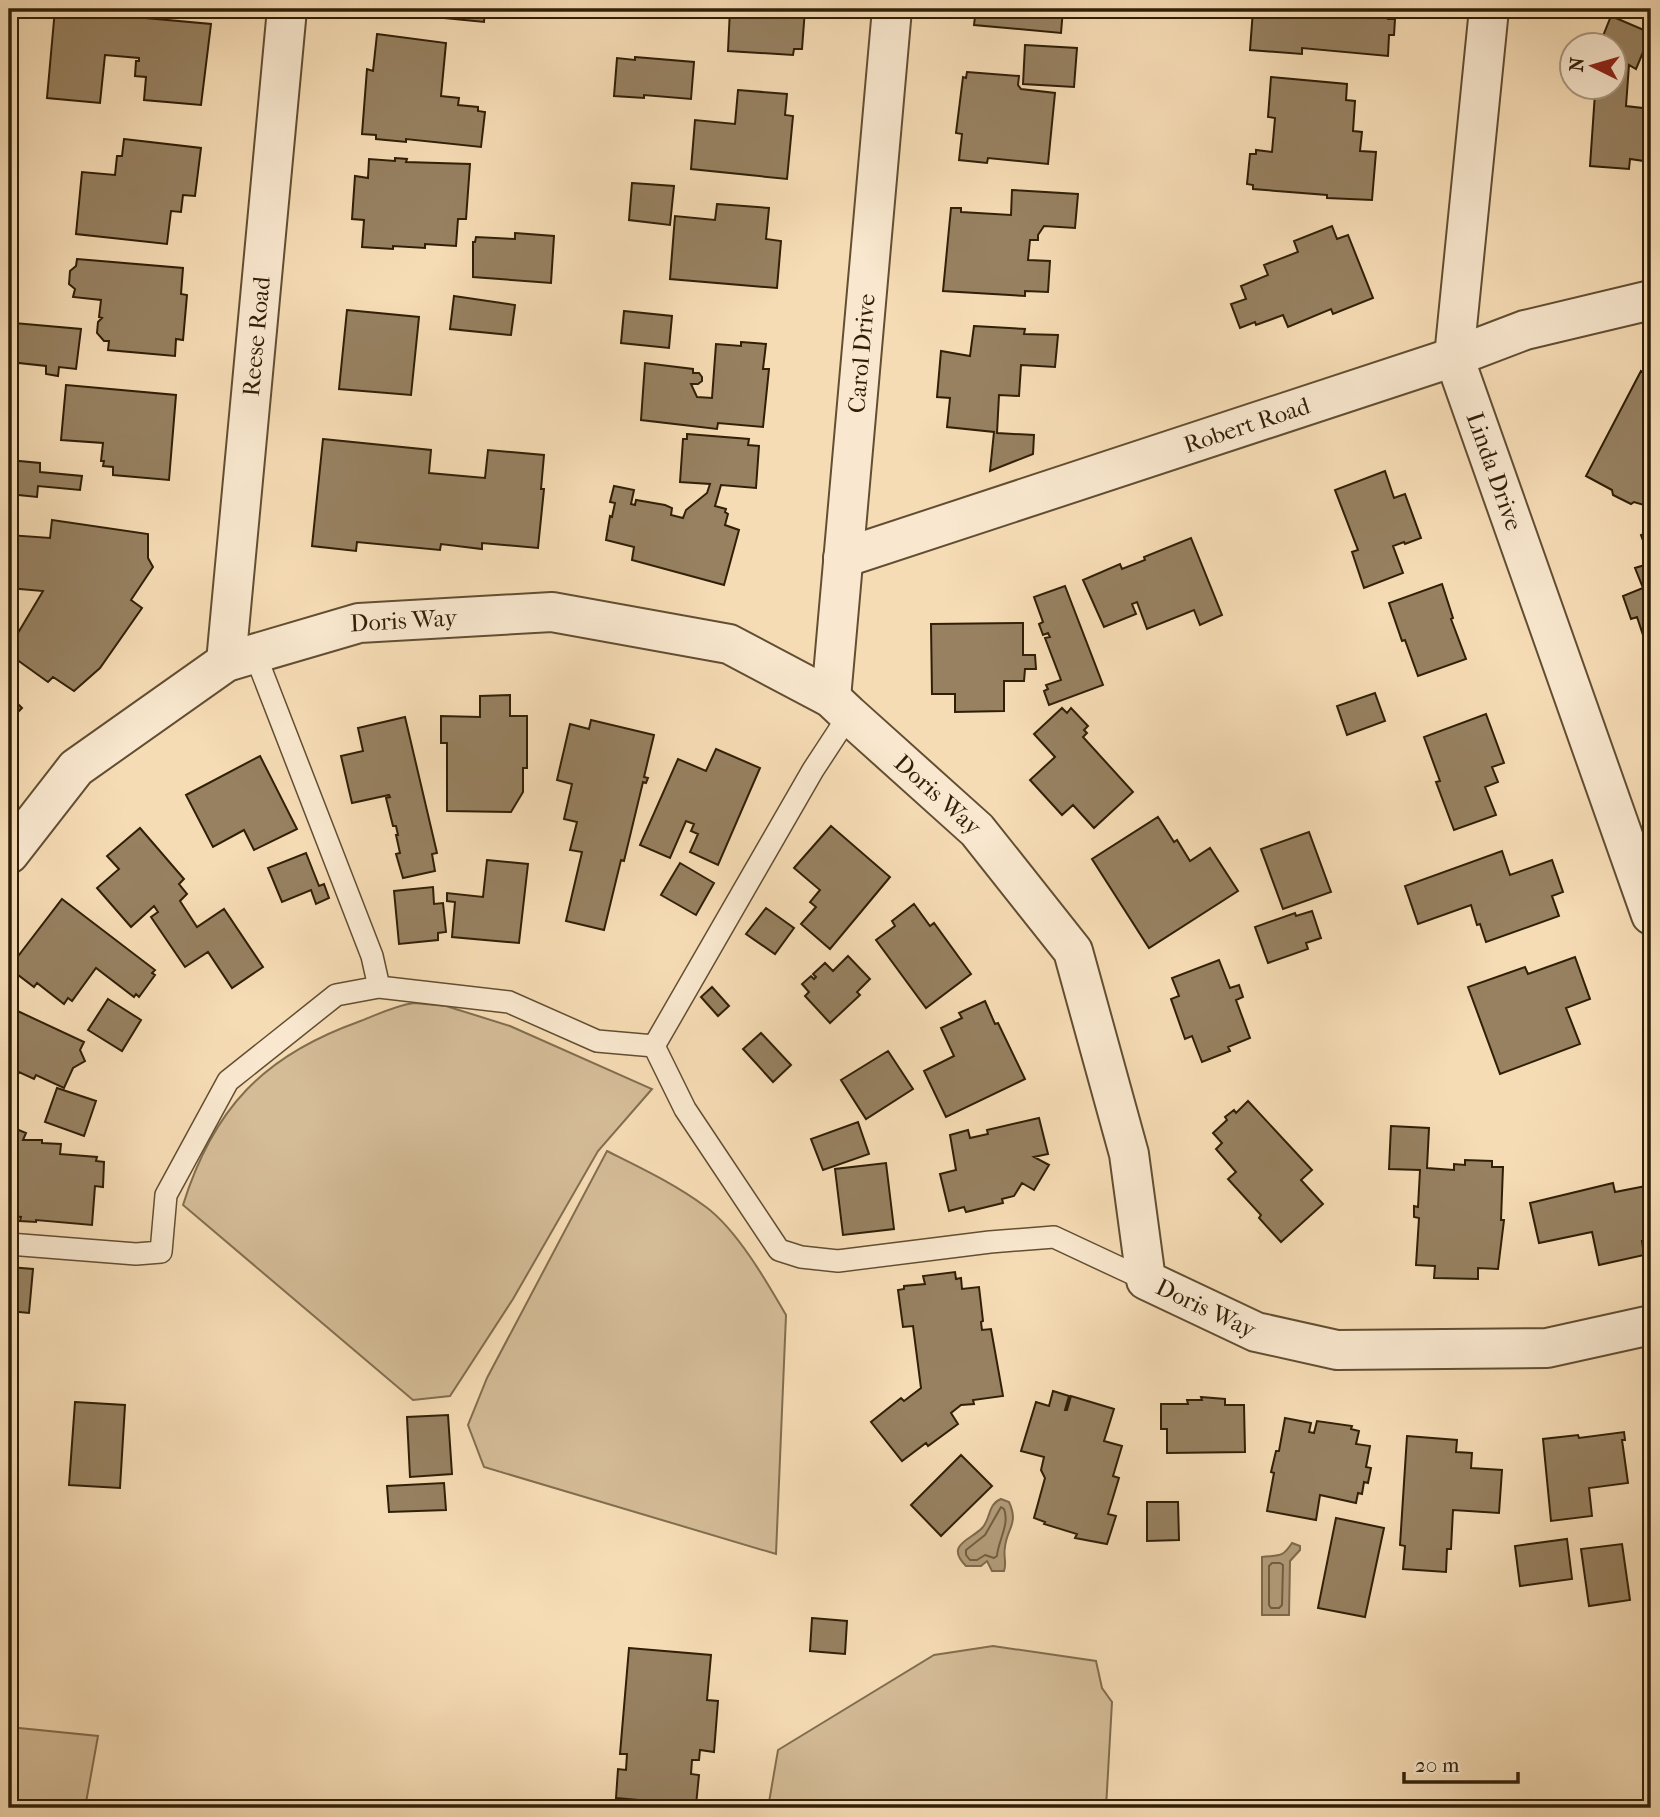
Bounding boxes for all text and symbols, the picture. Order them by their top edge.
north arrow [1558,32,1628,102]
text: N [1565,56,1589,73]
street label: Reese Road [237,274,276,398]
street label: Carol Drive [842,292,881,414]
street label: Robert Road [1180,391,1314,459]
street label: Linda Drive [1461,408,1528,534]
street label: Doris Way [349,603,459,637]
street label: Doris Way [889,749,988,842]
street label: Doris Way [1151,1273,1261,1344]
scale bar [1404,1740,1518,1784]
text: 20 m [1415,1753,1460,1777]

